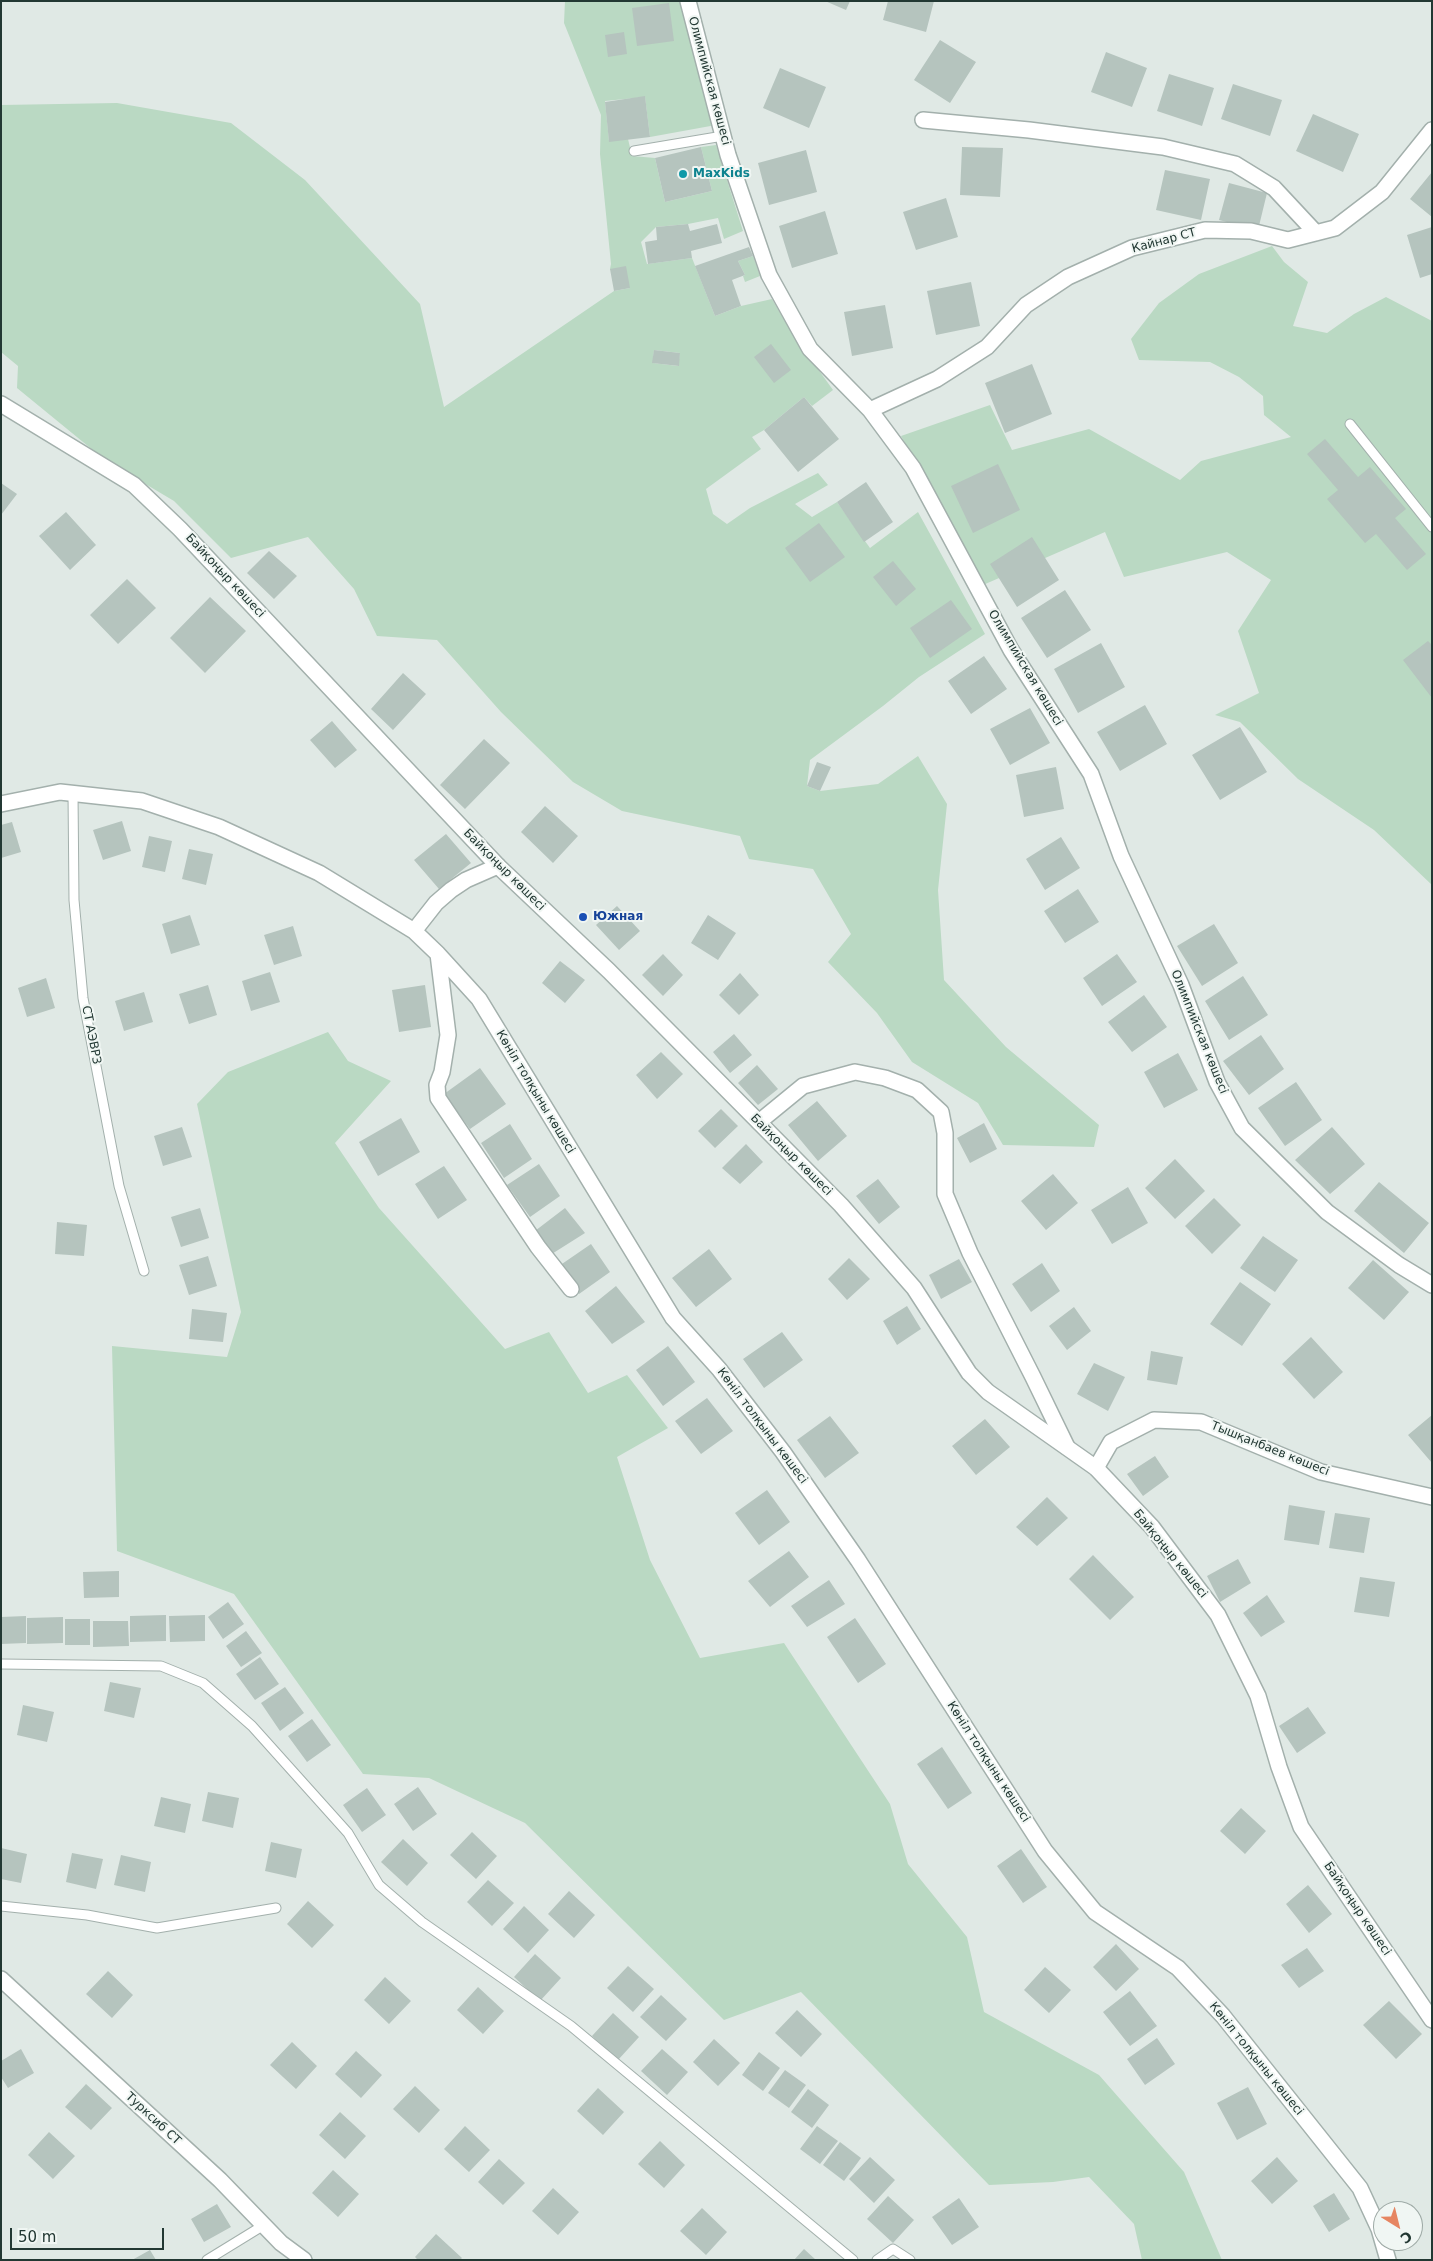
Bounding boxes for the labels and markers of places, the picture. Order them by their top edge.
place label: MaxKids [693,167,750,181]
marker: MaxKids [677,168,689,180]
place label: Южная [593,910,643,924]
marker: Южная [577,911,589,923]

